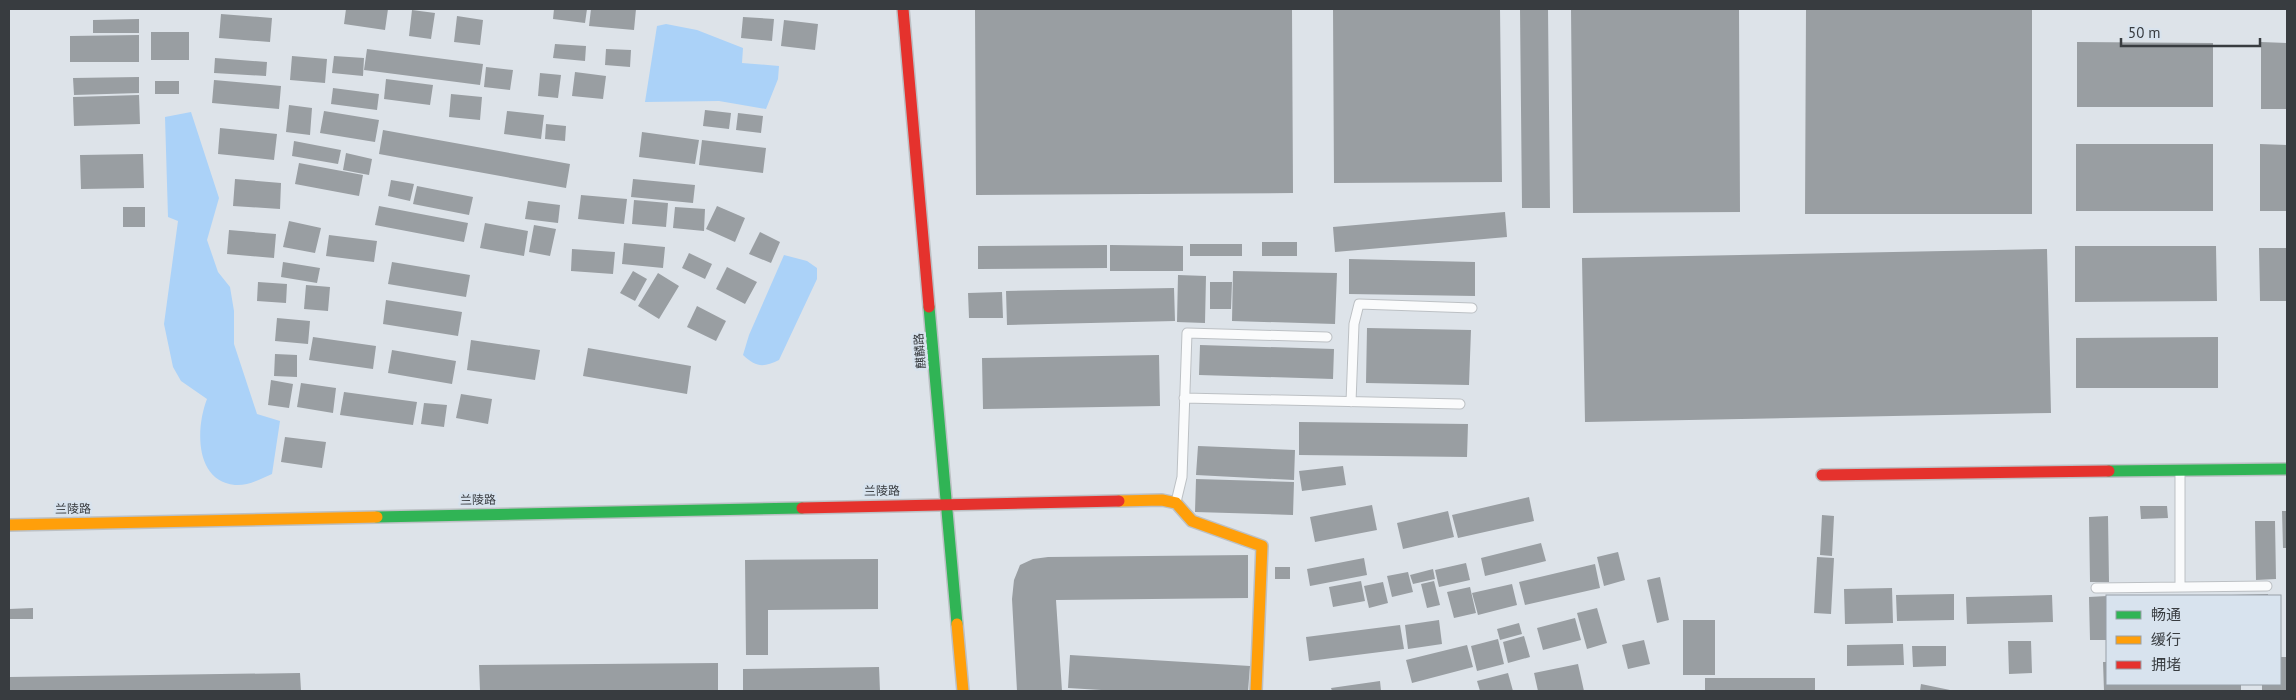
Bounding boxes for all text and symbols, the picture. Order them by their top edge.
scale bar [2121,15,2260,47]
text: 50 m [2128,23,2161,42]
street label: 麒麟路 [910,332,929,370]
street label: 兰陵路 [864,483,900,498]
street label: 兰陵路 [460,492,496,507]
street label: 兰陵路 [55,501,91,516]
legend [2106,595,2281,685]
text: 畅通 [2151,605,2181,624]
text: 缓行 [2151,630,2181,649]
text: 拥堵 [2151,655,2181,674]

